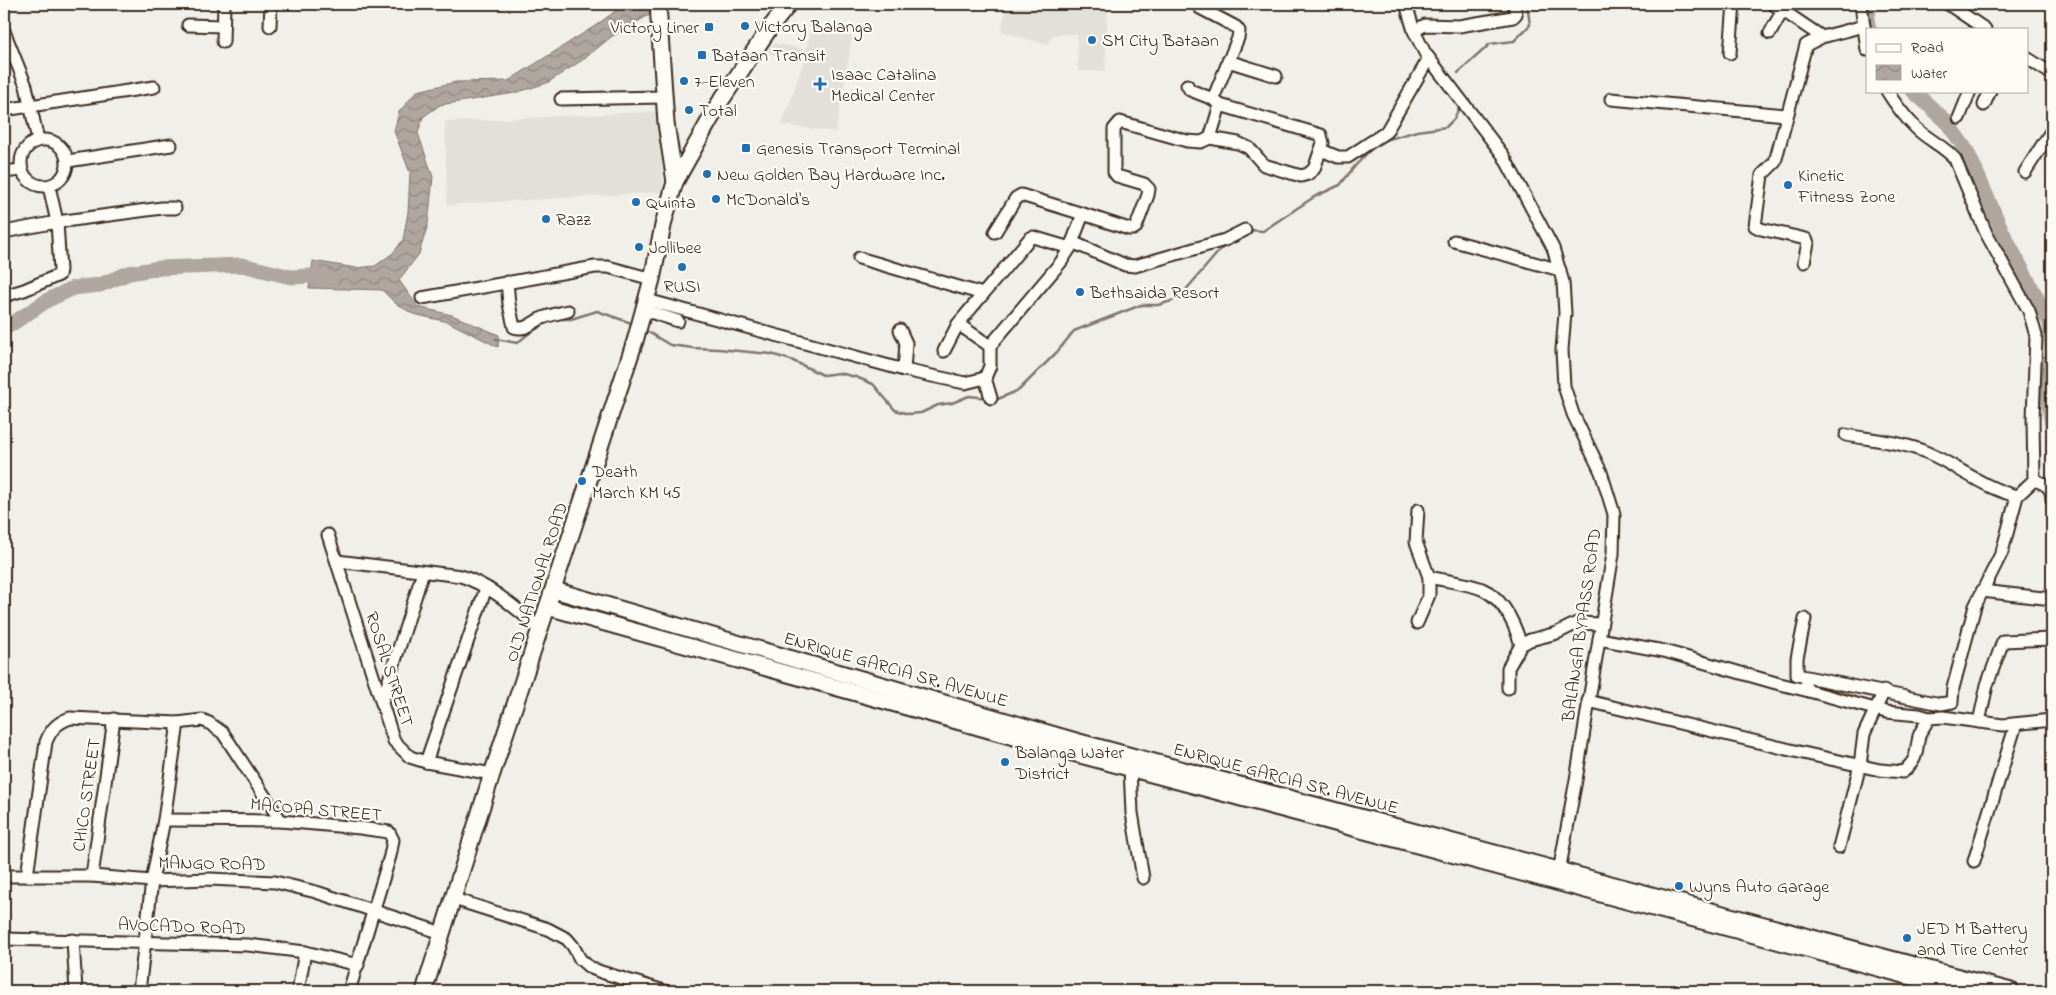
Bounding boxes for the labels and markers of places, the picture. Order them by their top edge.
place label: Victory Balanga [754,15,872,42]
place label: Victory Liner [609,16,699,42]
marker: Victory Balanga [739,20,751,32]
marker: Victory Liner [703,21,715,33]
place label: SM City Bataan [1102,29,1219,55]
marker: SM City Bataan [1086,34,1098,46]
place label: Bataan Transit [711,44,826,70]
marker: Bataan Transit [696,49,708,61]
place label: Isaac Catalina Medical Center [831,63,937,110]
place label: 7-Eleven [694,70,755,96]
marker: 7-Eleven [678,75,690,87]
marker: Isaac Catalina Medical Center [813,77,827,91]
place label: Total [699,99,737,125]
marker: Total [683,104,695,116]
place label: Genesis Transport Terminal [756,137,960,163]
marker: Genesis Transport Terminal [740,142,752,154]
place label: New Golden Bay Hardware Inc. [717,163,945,189]
place label: Kinetic Fitness Zone [1797,164,1896,211]
marker: New Golden Bay Hardware Inc. [701,168,713,180]
marker: Kinetic Fitness Zone [1782,179,1794,191]
place label: McDonald's [726,188,810,214]
place label: Quinta [646,191,696,217]
marker: McDonald's [710,193,722,205]
marker: Quinta [630,196,642,208]
place label: Razz [556,208,591,234]
marker: Razz [540,213,552,225]
place label: Jollibee [649,236,702,262]
marker: Jollibee [633,241,645,253]
marker: RUSI [676,261,688,273]
place label: RUSI [663,275,701,301]
place label: Bethsaida Resort [1089,281,1219,307]
marker: Bethsaida Resort [1074,286,1086,298]
place label: Death March KM 45 [591,460,681,507]
marker: Death March KM 45 [576,475,588,487]
place label: Balanga Water District [1014,741,1125,788]
marker: Balanga Water District [999,756,1011,768]
place label: Wyns Auto Garage [1689,875,1830,902]
marker: Wyns Auto Garage [1673,880,1685,892]
place label: JED M Battery and Tire Center [1917,917,2029,964]
marker: JED M Battery and Tire Center [1901,932,1913,944]

